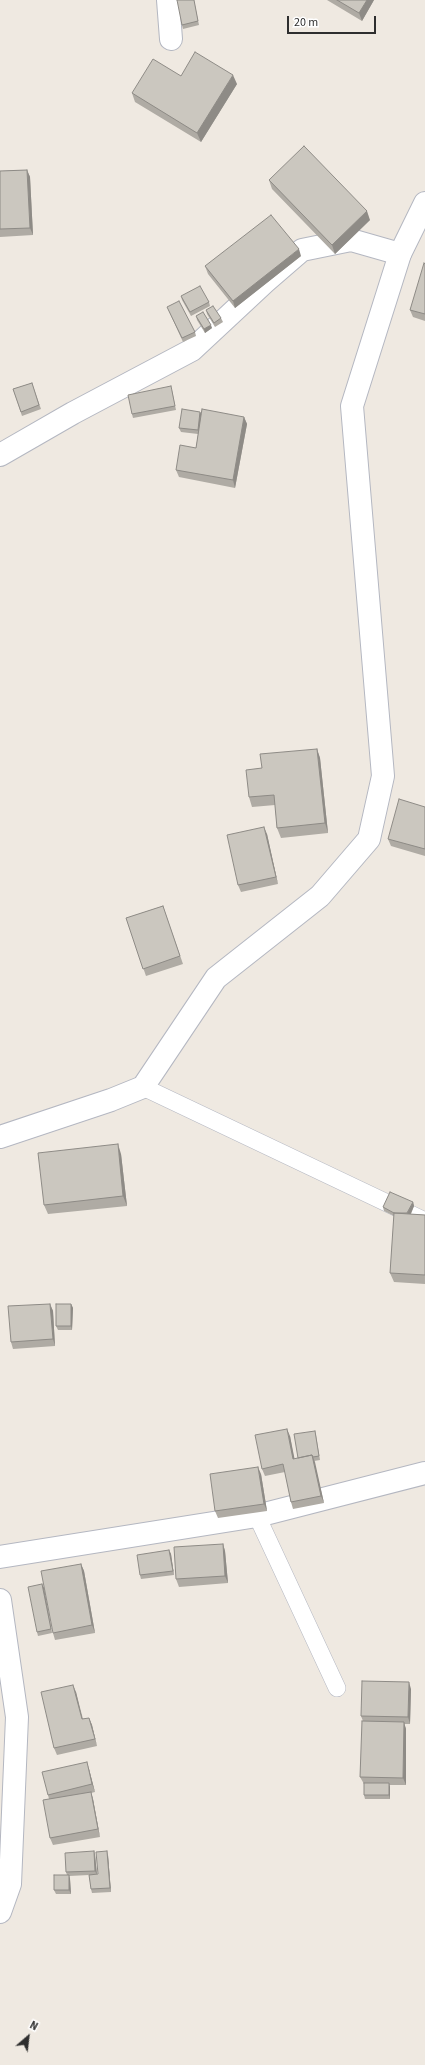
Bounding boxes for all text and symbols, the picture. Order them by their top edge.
scale bar [289,8,378,34]
text: 20 m [294,14,318,31]
north arrow [8,2017,48,2057]
text: N [27,2018,41,2034]

